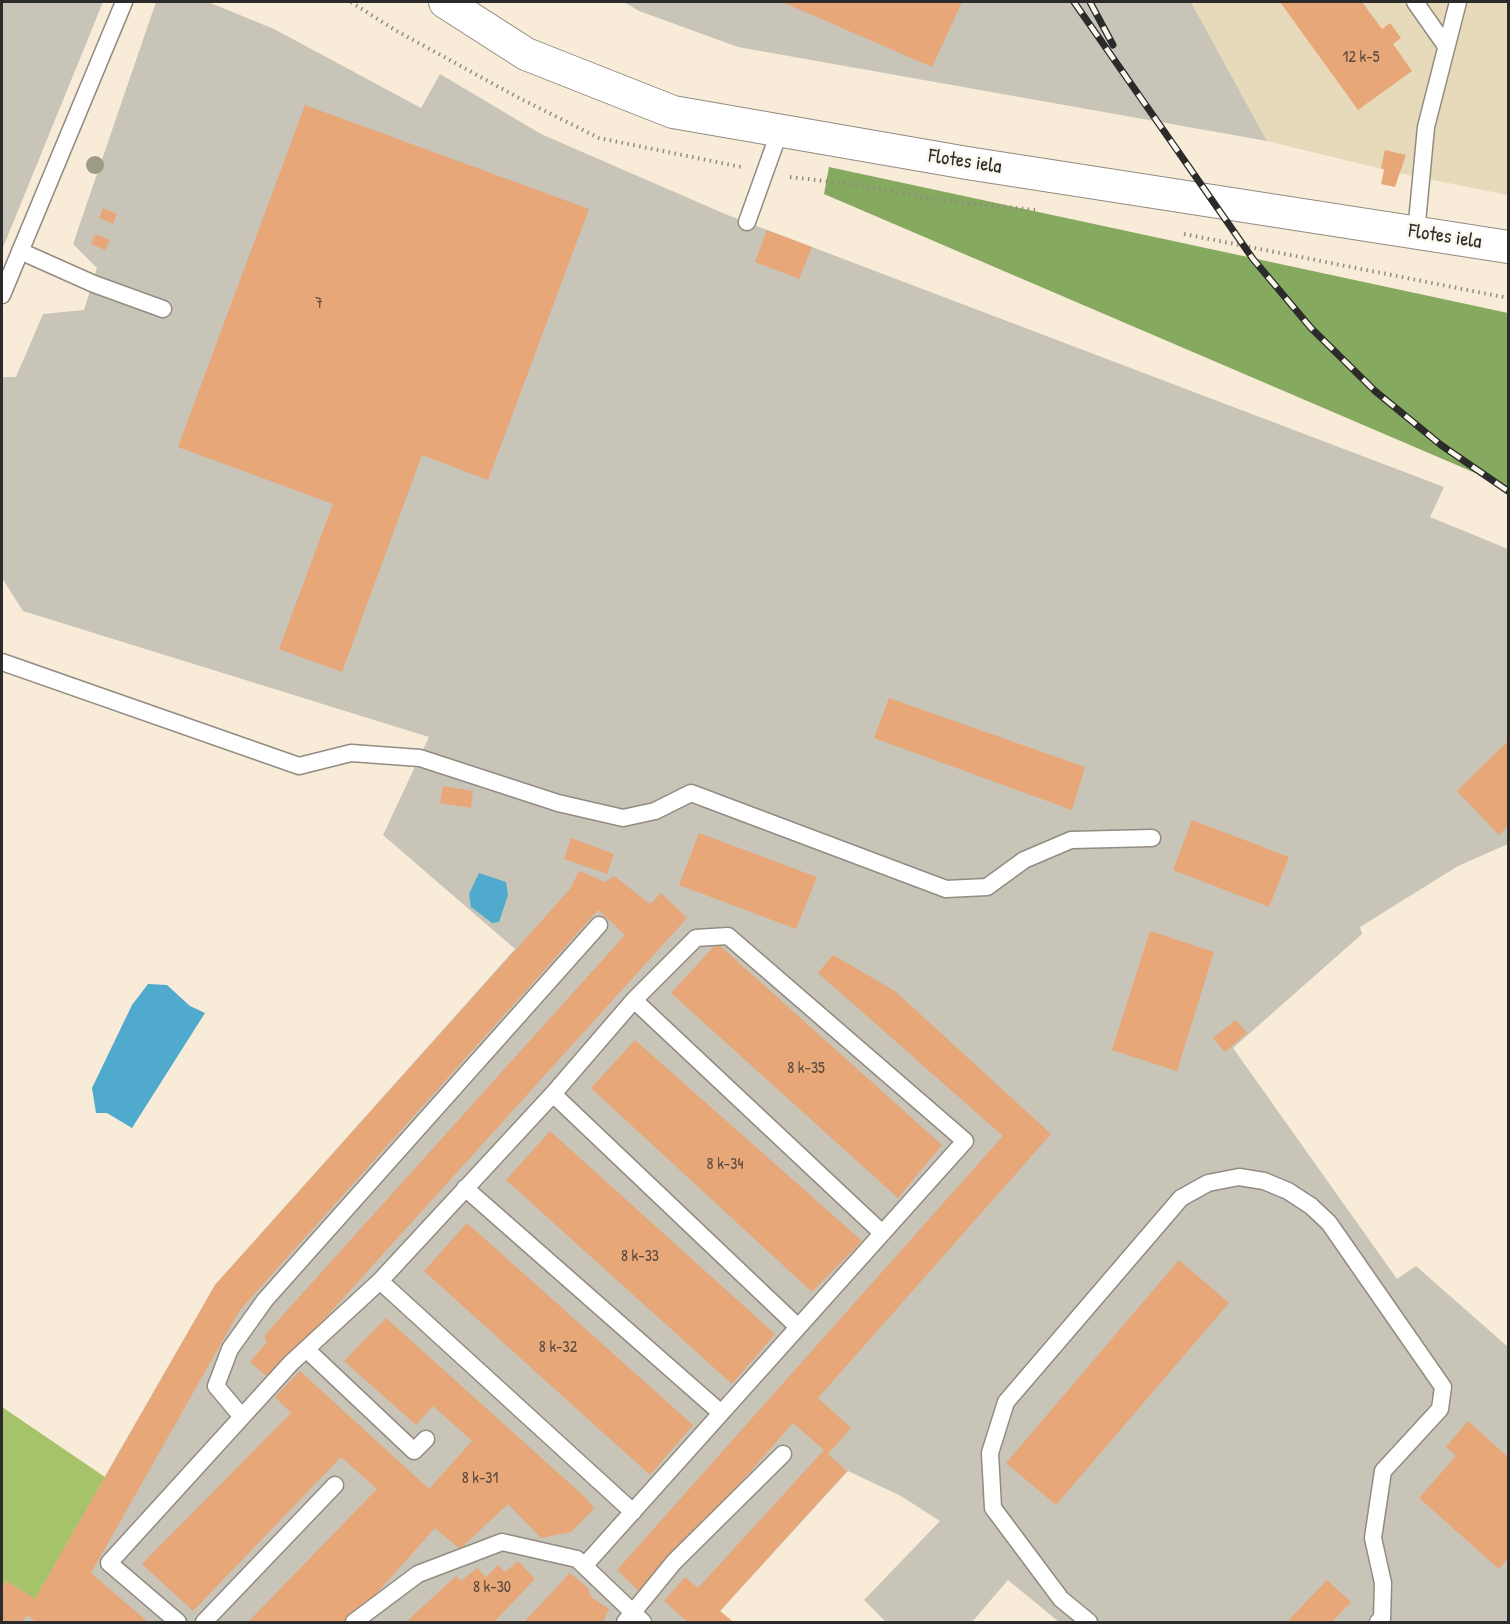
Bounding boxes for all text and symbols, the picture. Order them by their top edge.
house number: 12 k-5 [1343,48,1379,68]
street label: Flotes iela [927,144,1003,180]
street label: Flotes iela [1407,219,1483,255]
house number: 7 [315,294,323,314]
house number: 8 k-35 [787,1059,825,1079]
house number: 8 k-34 [707,1155,743,1175]
house number: 8 k-33 [621,1247,659,1267]
house number: 8 k-32 [539,1338,577,1358]
house number: 8 k-31 [462,1469,498,1489]
house number: 8 k-30 [473,1578,511,1598]

